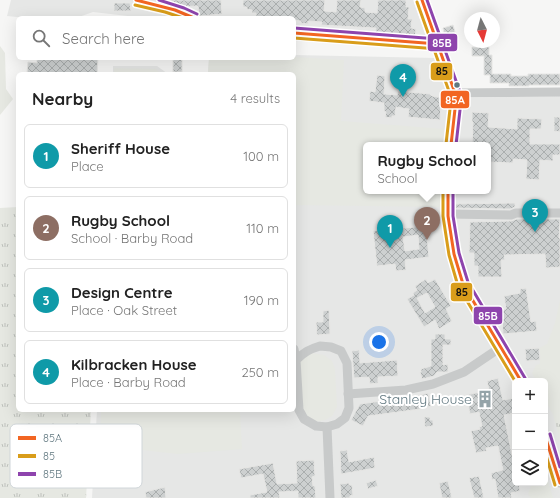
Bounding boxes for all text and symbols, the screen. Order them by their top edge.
north arrow [464,12,500,48]
search box [16,16,296,60]
icon: search [30,27,52,49]
text: Search here [62,29,145,48]
line badge: 85B [427,33,458,52]
text: 85B [432,36,452,50]
line badge: 85 [430,62,453,81]
pin: 4 [390,64,416,97]
text: 85 [436,64,448,78]
unlabelled marker [452,80,462,90]
text: Nearby [32,88,93,109]
text: 4 results [230,90,280,106]
line badge: 85A [440,90,470,109]
text: 85A [445,93,465,107]
text: Sheriff House [71,139,170,158]
popup [363,142,491,194]
text: 1 [43,148,49,164]
text: 100 m [243,148,279,164]
text: Rugby School [377,151,477,170]
text: Place [71,158,104,174]
text: School [377,170,418,186]
pin: 3 [522,199,548,232]
pin: 2 [414,207,440,240]
text: Rugby School [71,211,170,230]
pin: 1 [377,215,403,248]
text: 2 [42,220,50,236]
text: 110 m [246,220,279,236]
text: School · Barby Road [71,230,193,246]
line badge: 85 [450,282,473,302]
text: Design Centre [71,283,173,302]
text: 85 [456,285,468,299]
text: 3 [43,292,49,308]
text: 190 m [244,292,279,308]
text: Place · Oak Street [71,302,177,318]
line badge: 85B [473,306,503,325]
text: 85B [478,309,498,323]
your location [369,332,389,352]
text: Kilbracken House [71,355,197,374]
text: 4 [42,364,50,380]
text: 250 m [242,364,279,380]
text: Place · Barby Road [71,374,186,390]
map controls [512,378,548,486]
button: + [512,378,548,414]
building icon: Stanley House [475,389,495,409]
place label: Stanley House [379,390,472,408]
button: − [512,414,548,450]
legend [10,424,142,488]
text: 85A [43,431,62,445]
text: 85 [43,449,55,463]
button: layers [512,450,548,486]
text: 85B [43,467,62,481]

